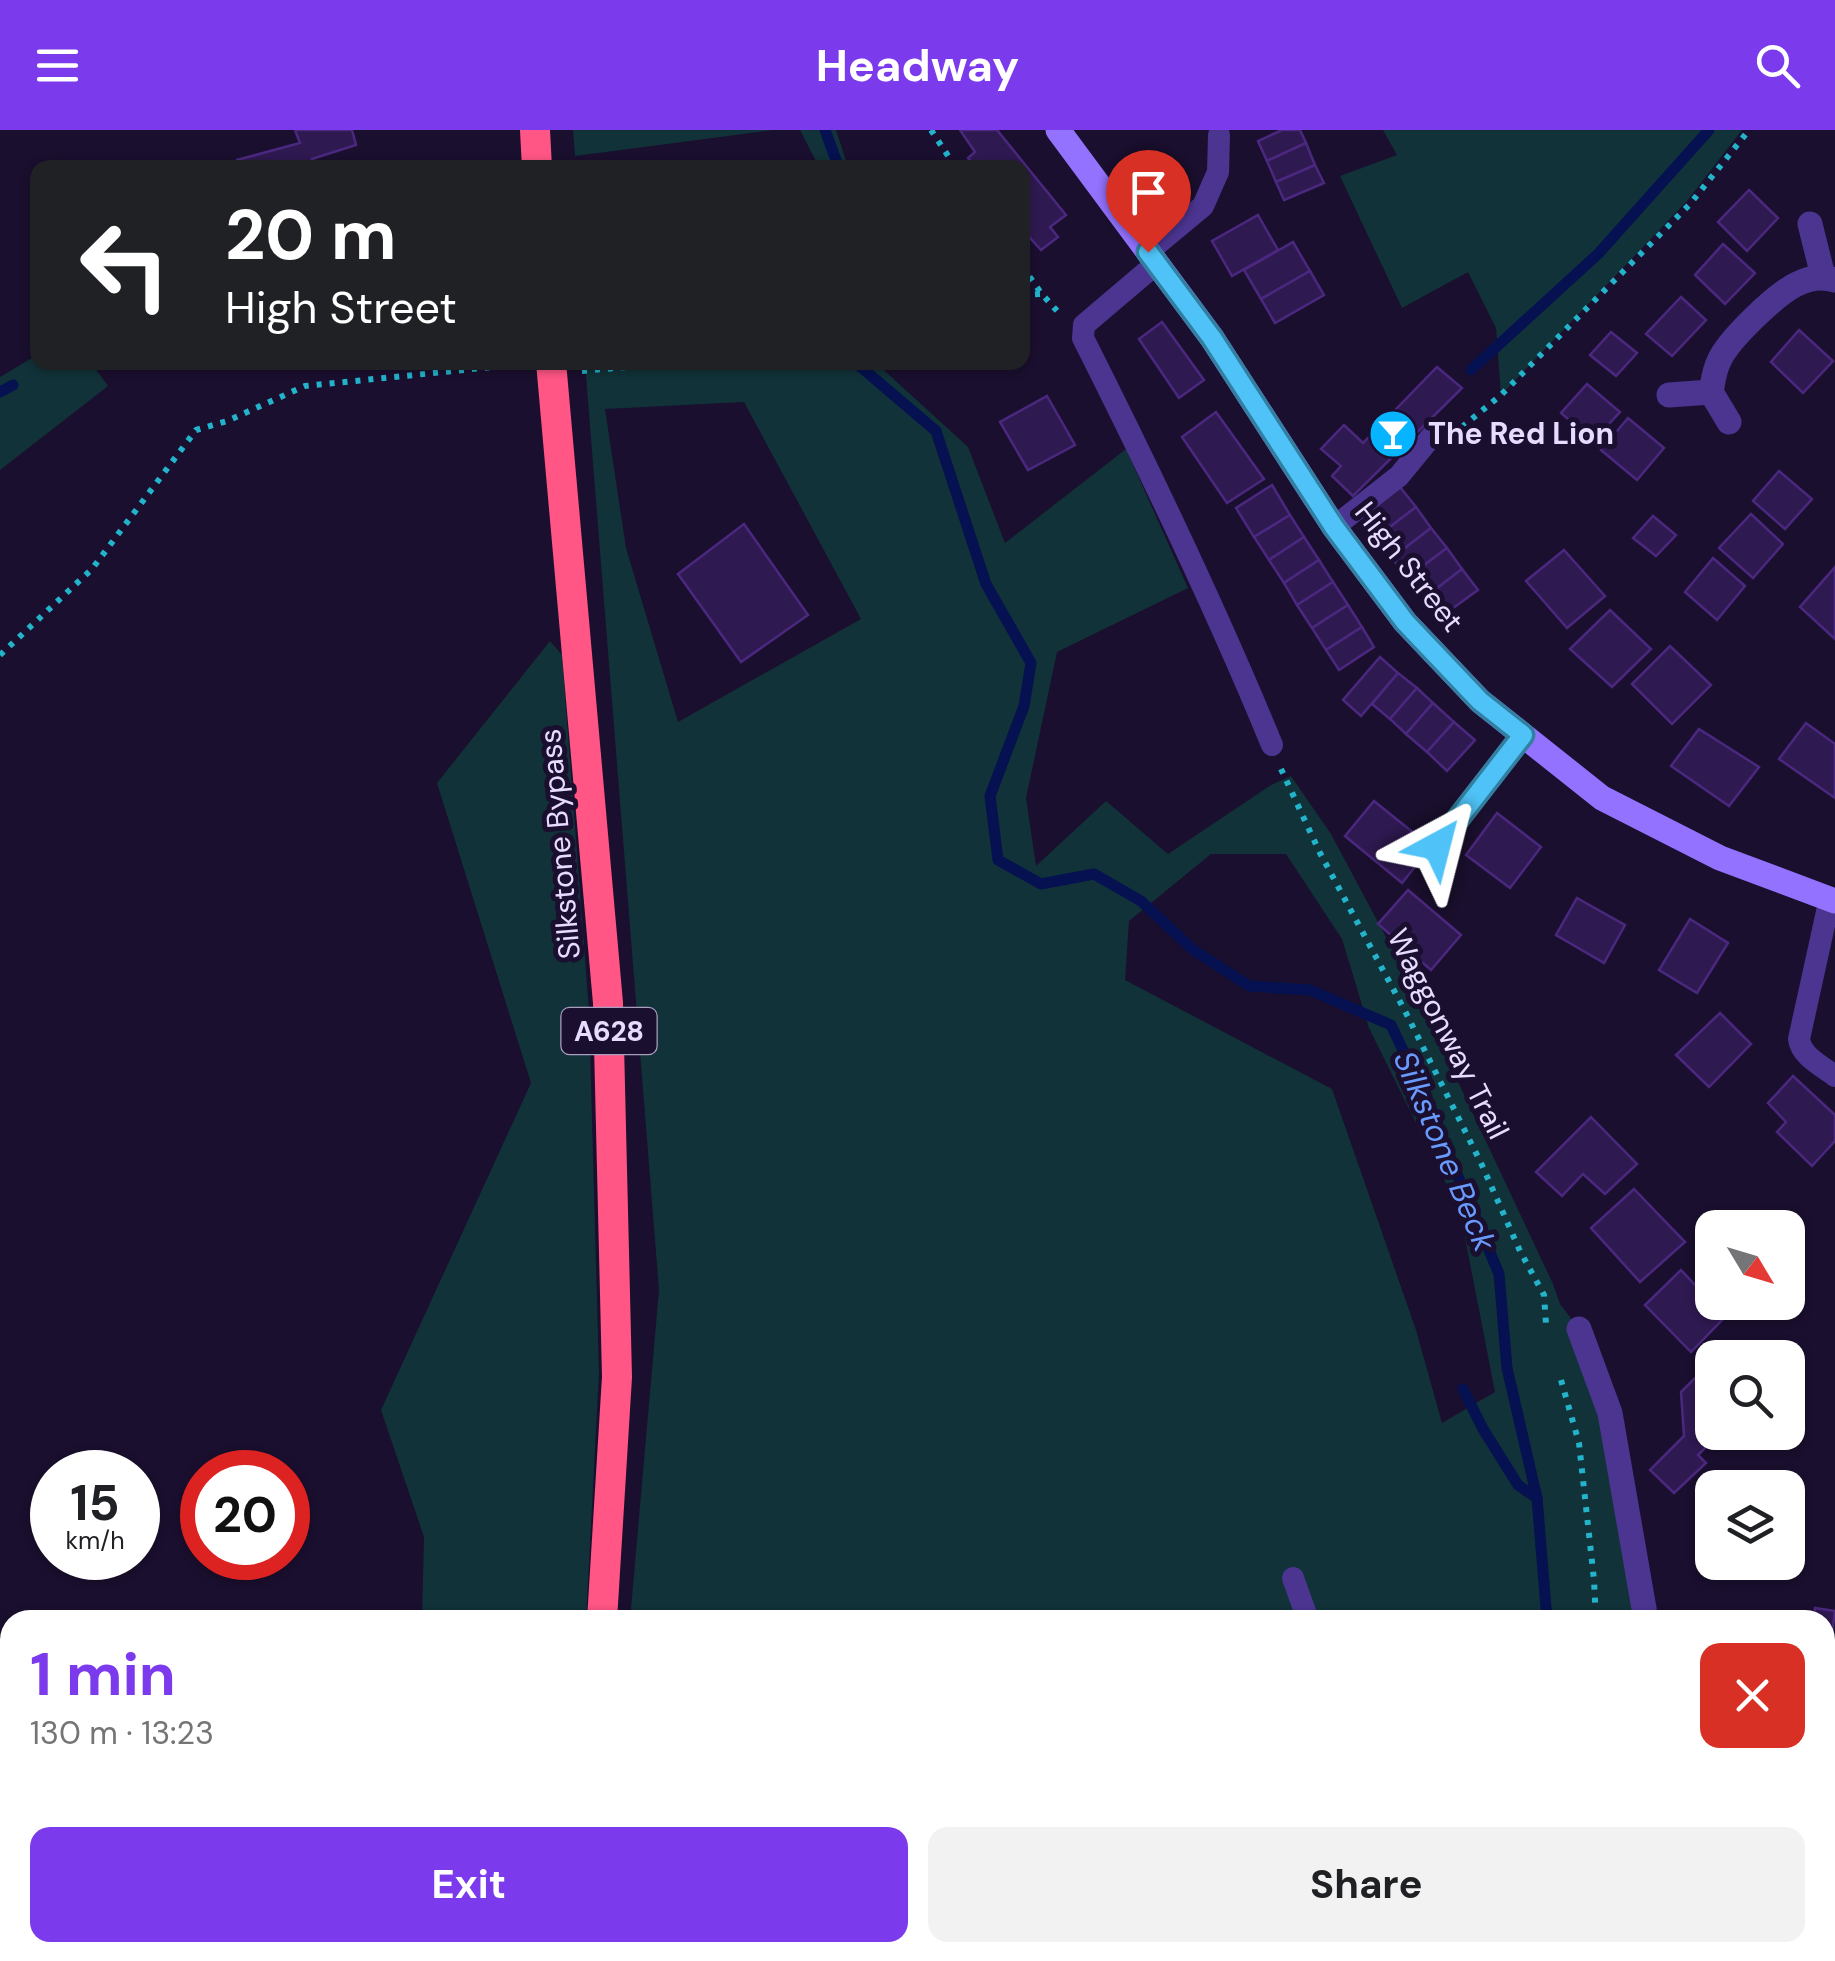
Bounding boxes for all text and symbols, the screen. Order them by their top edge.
text: Headway [816,36,1019,95]
icon: menu [30,38,85,93]
icon: search [1750,38,1805,93]
pin [1106,150,1191,253]
icon: arrive [1121,165,1176,220]
text: 20 m [225,190,397,281]
icon: left [60,200,190,330]
text: High Street [225,278,457,337]
bar icon: The Red Lion [1367,408,1419,460]
place label: The Red Lion [1428,414,1614,453]
street label: High Street [1346,494,1472,640]
street label: Silkstone Bypass [530,727,589,961]
position arrow [1385,794,1489,898]
street label: Waggonway Trail [1379,922,1518,1146]
road number: A628 [562,1008,656,1054]
water label: Silkstone Beck [1384,1044,1506,1258]
north arrow [1695,1210,1805,1320]
map controls [1695,1210,1805,1580]
button: search [1695,1340,1805,1450]
speed limit sign: 20 [180,1450,310,1580]
text: 15 [70,1470,120,1536]
button: layers [1695,1470,1805,1580]
text: km/h [65,1524,125,1557]
text: 1 min [30,1635,176,1714]
button: close [1700,1643,1805,1748]
text: 130 m · 13:23 [30,1712,214,1754]
button: Exit [30,1827,908,1942]
button: Share [928,1827,1805,1942]

